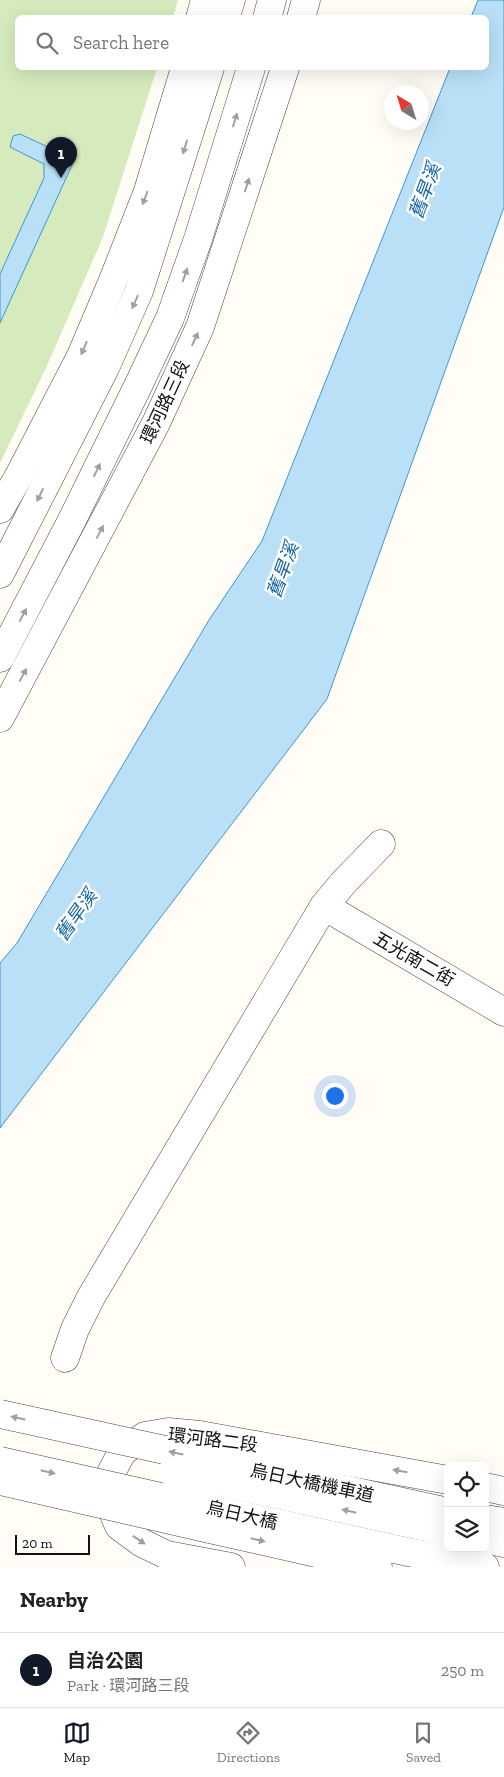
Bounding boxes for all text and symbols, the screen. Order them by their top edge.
search box [15,15,489,70]
icon: search [33,29,61,57]
text: Search here [73,31,169,54]
north arrow [384,85,429,130]
one-way arrow [231,112,239,127]
pin: 1 [45,137,77,178]
one-way arrow [180,140,188,155]
water label: 舊旱溪 [404,157,447,222]
one-way arrow [244,177,252,192]
one-way arrow [141,191,149,206]
one-way arrow [181,267,189,282]
one-way arrow [130,295,138,309]
one-way arrow [191,332,199,346]
one-way arrow [80,341,88,355]
street label: 環河路三段 [136,357,194,447]
one-way arrow [93,463,101,478]
one-way arrow [36,488,44,502]
one-way arrow [96,524,104,539]
water label: 舊旱溪 [262,536,305,601]
one-way arrow [19,608,27,622]
one-way arrow [19,667,27,682]
water label: 舊旱溪 [50,883,103,945]
street label: 五光南二街 [370,927,458,991]
your location [322,1083,348,1109]
one-way arrow [10,1414,25,1422]
street label: 環河路二段 [167,1424,259,1456]
one-way arrow [169,1449,184,1457]
street label: 烏日大橋機車道 [248,1459,376,1507]
map controls [444,1462,489,1552]
button: locate [444,1462,489,1507]
one-way arrow [391,1466,407,1474]
one-way arrow [40,1468,55,1476]
street label: 烏日大橋 [204,1496,280,1534]
one-way arrow [341,1507,356,1515]
button: layers [444,1507,489,1552]
scale bar [15,1532,90,1555]
text: 20 m [22,1535,53,1552]
one-way arrow [132,1535,146,1545]
one-way arrow [250,1536,266,1544]
text: Nearby [20,1587,88,1612]
text: 自治公園 [67,1649,143,1672]
text: 1 [33,1661,39,1680]
text: 250 m [441,1661,484,1680]
text: Park · 環河路三段 [67,1676,190,1695]
tab: Map [63,1719,91,1766]
tab: Directions [217,1719,280,1766]
tab: Saved [406,1719,441,1766]

